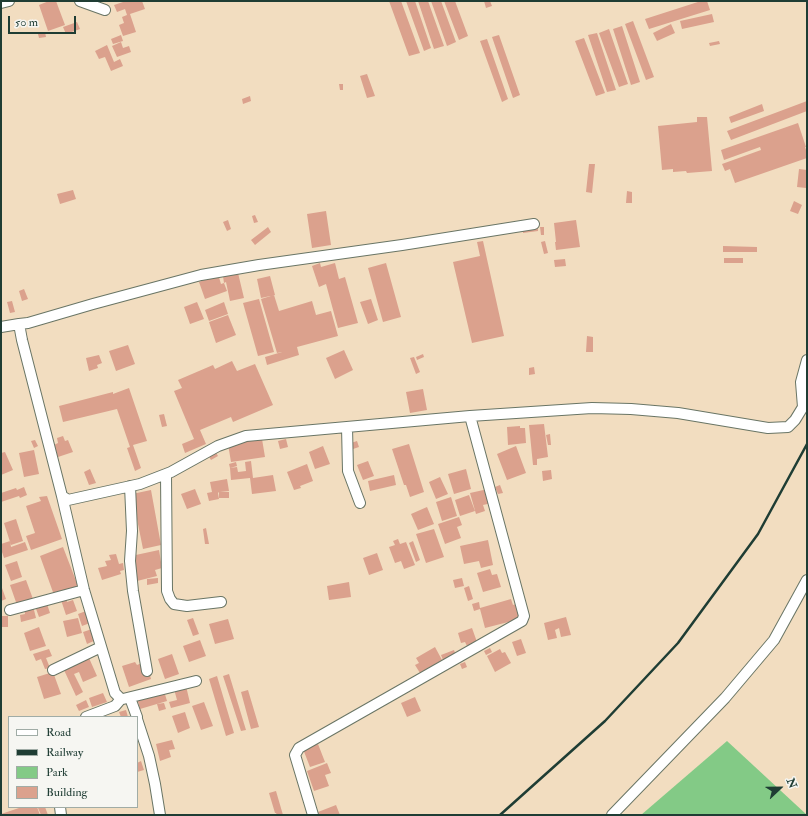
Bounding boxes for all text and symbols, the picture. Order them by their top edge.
scale bar [10,8,78,34]
text: 50 m [15,15,38,30]
legend [8,716,138,808]
text: Road [46,725,71,740]
text: Railway [46,745,83,760]
text: Park [46,765,68,780]
north arrow [760,768,800,808]
text: N [784,776,799,790]
text: Building [46,785,87,800]

